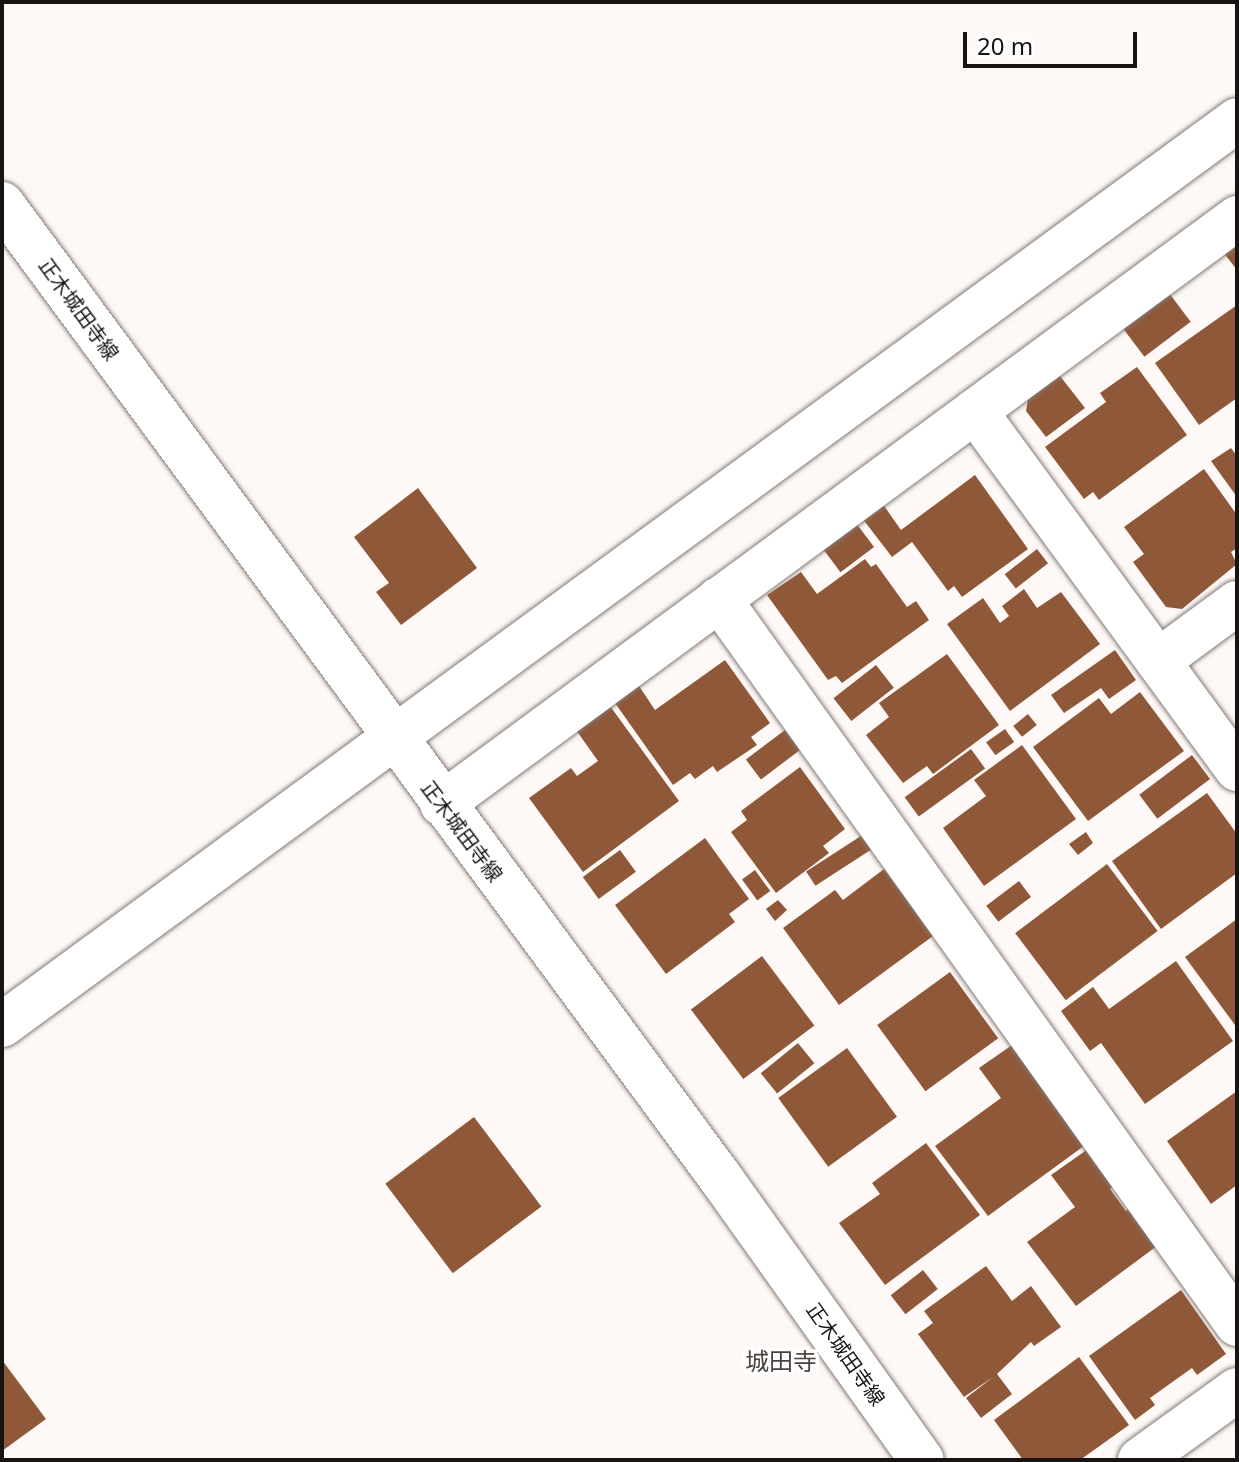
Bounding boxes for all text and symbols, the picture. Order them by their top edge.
scale bar [967,16,1141,66]
text: 20 m [977,29,1033,62]
street label: 正木城田寺線 [34,253,124,365]
street label: 正木城田寺線 [416,776,508,886]
street label: 正木城田寺線 [802,1298,890,1410]
district label: 城田寺 [745,1347,817,1375]

